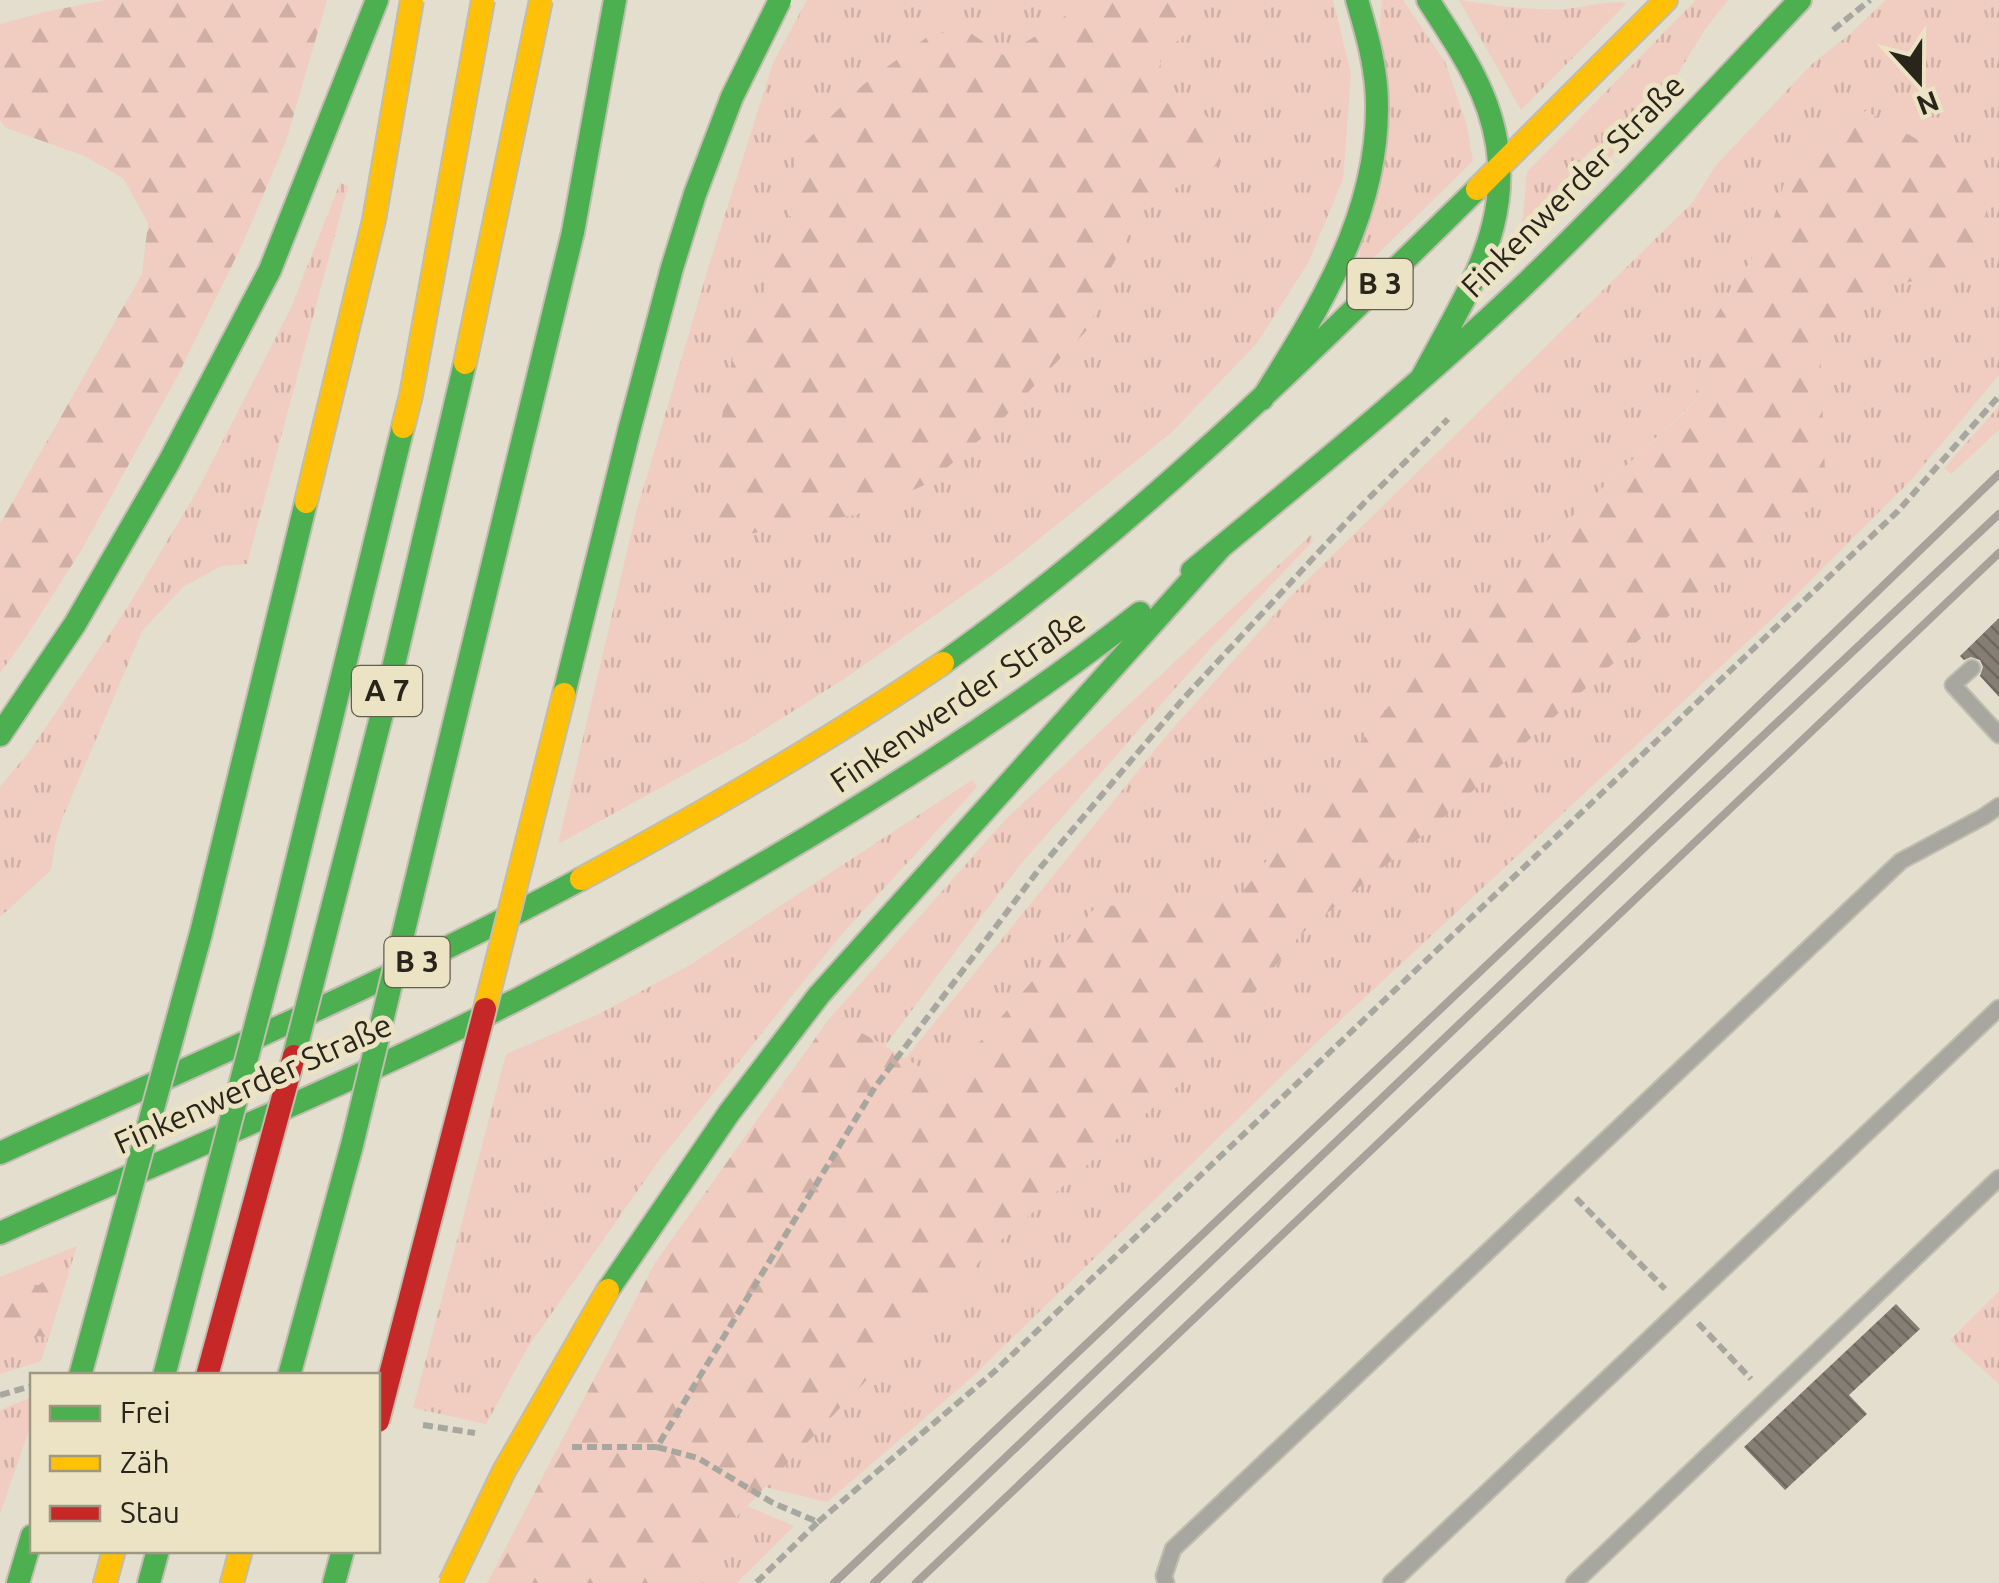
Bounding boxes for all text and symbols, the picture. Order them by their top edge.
north arrow [1869,30,1969,130]
street label: Finkenwerder Straße [1454,67,1691,304]
text: N [1913,86,1943,122]
road number: B 3 [1348,259,1412,309]
street label: Finkenwerder Straße [823,601,1092,799]
road number: A 7 [352,666,422,716]
road number: B 3 [384,937,450,987]
street label: Finkenwerder Straße [108,1006,397,1160]
legend [30,1373,380,1553]
text: Frei [120,1395,170,1429]
text: Zäh [120,1445,170,1479]
text: Stau [120,1495,180,1529]

